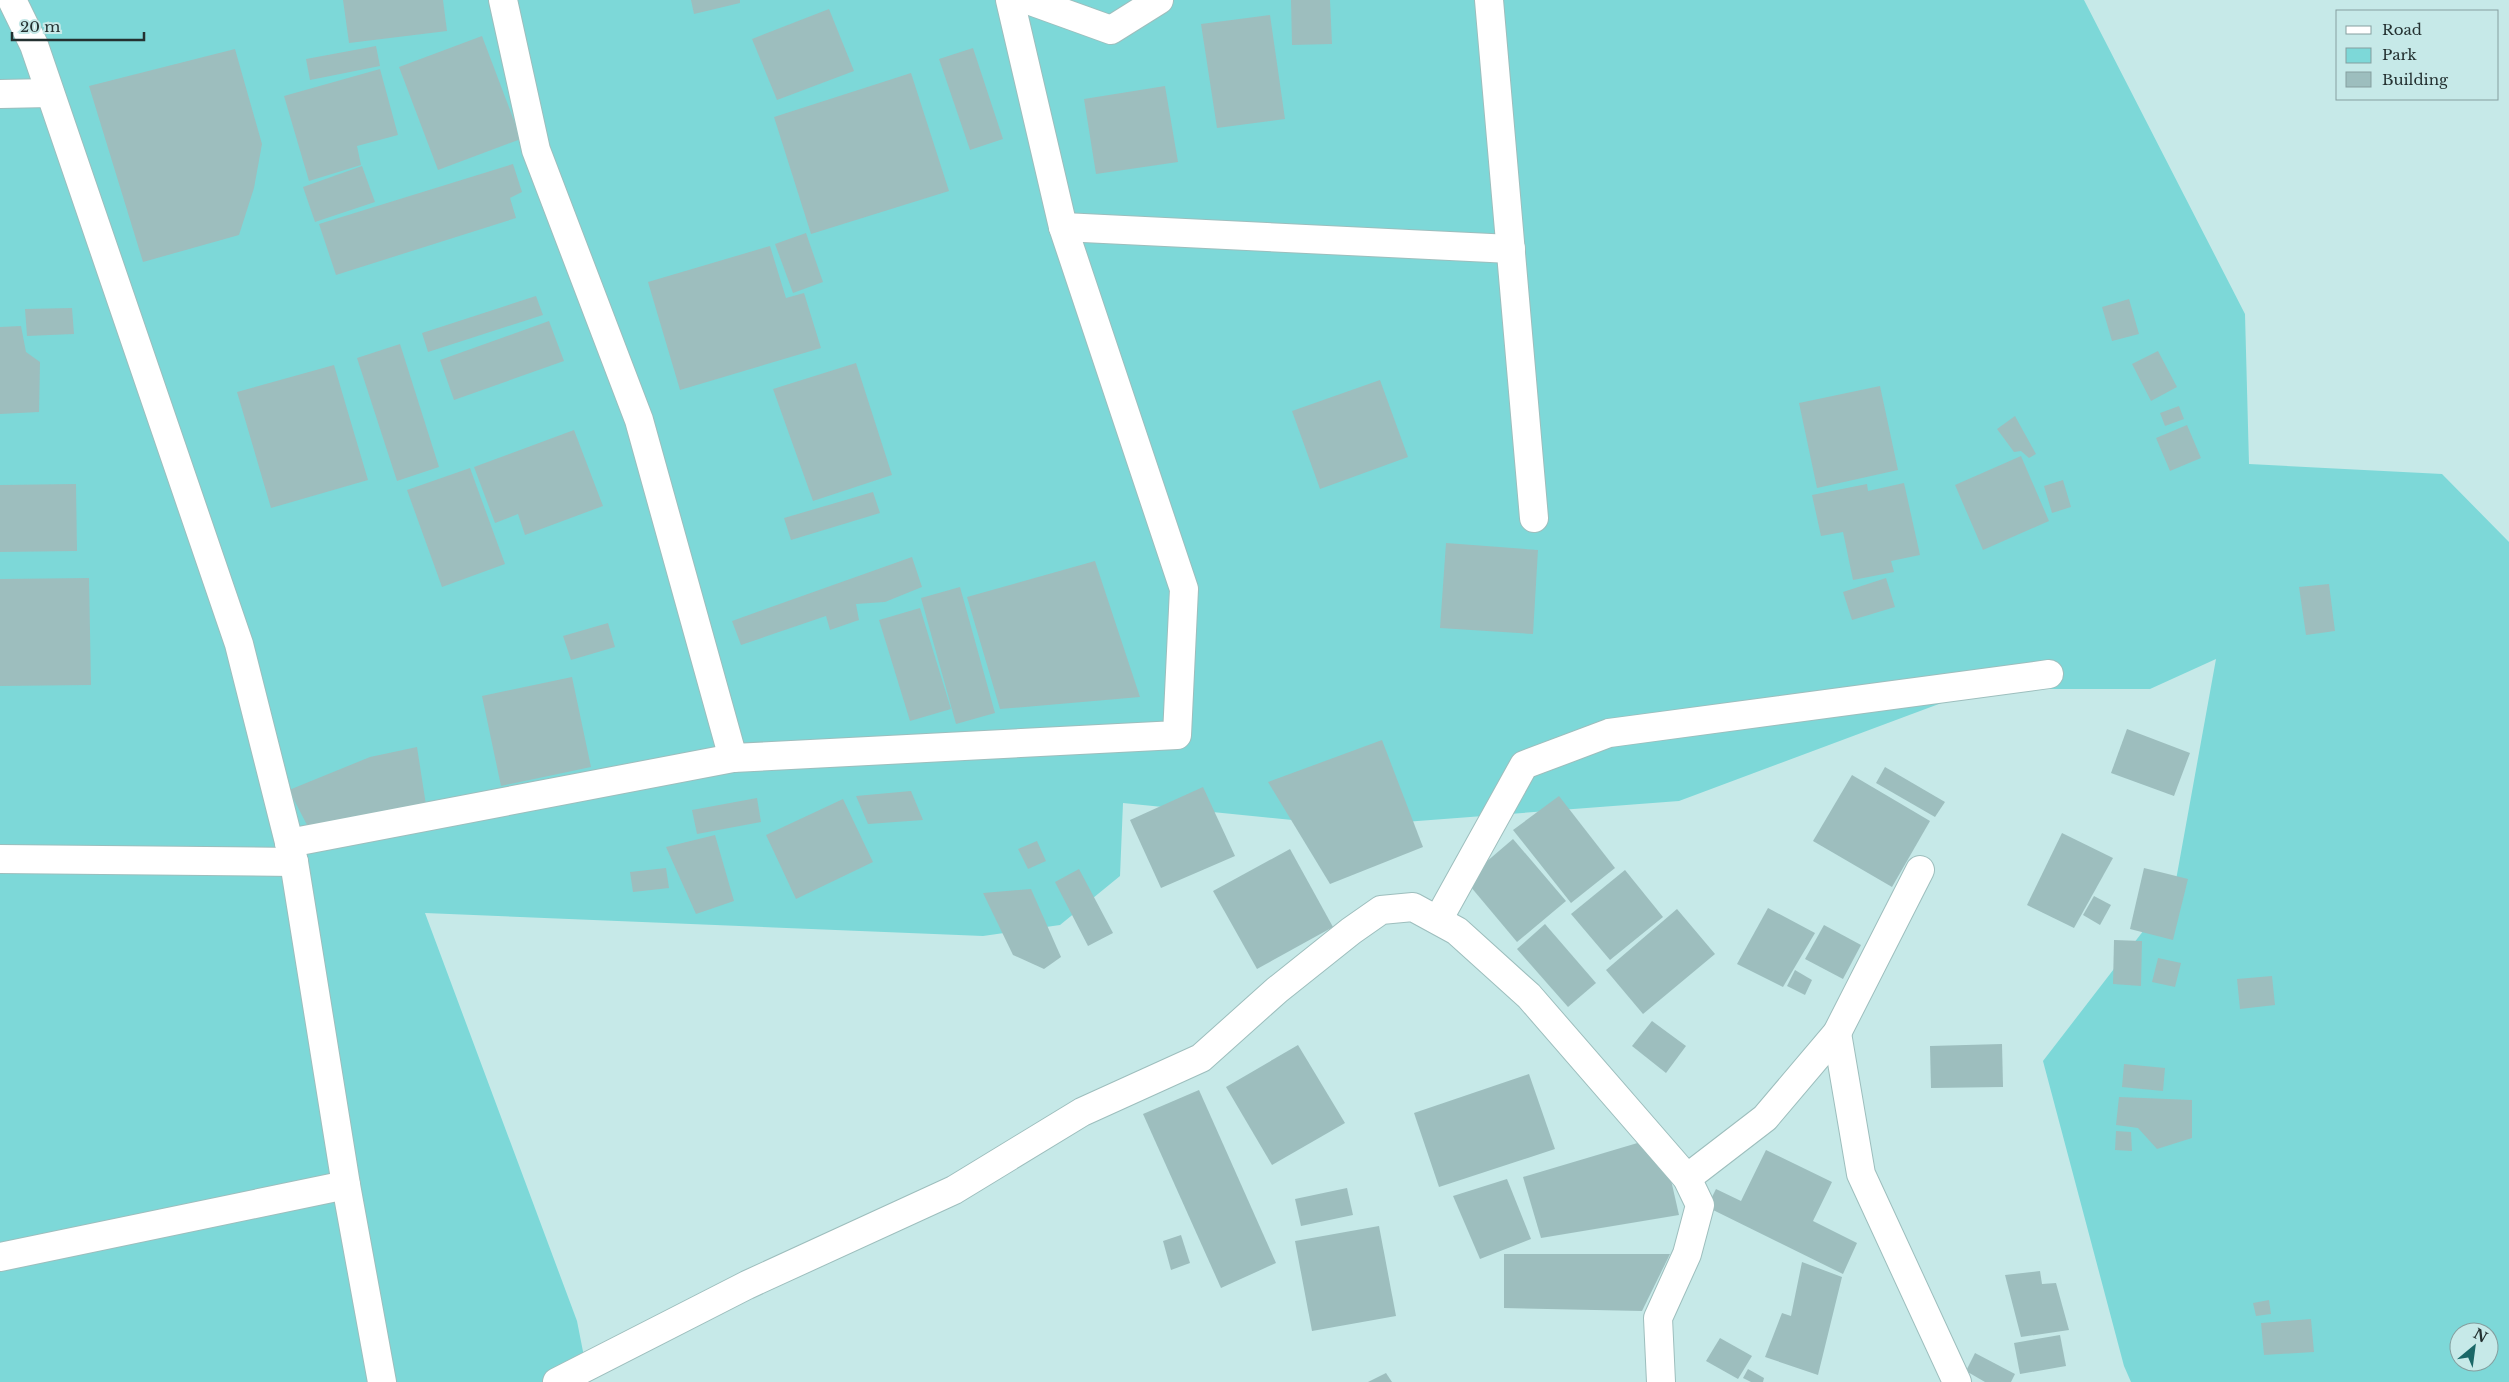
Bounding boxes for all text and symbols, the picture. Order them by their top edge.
scale bar [12,10,145,42]
legend [2336,10,2499,100]
text: 20 m [20,17,60,36]
text: Road [2382,20,2422,39]
text: Park [2382,45,2418,64]
text: Building [2382,70,2449,89]
north arrow [2449,1322,2499,1372]
text: N [2470,1325,2490,1347]

